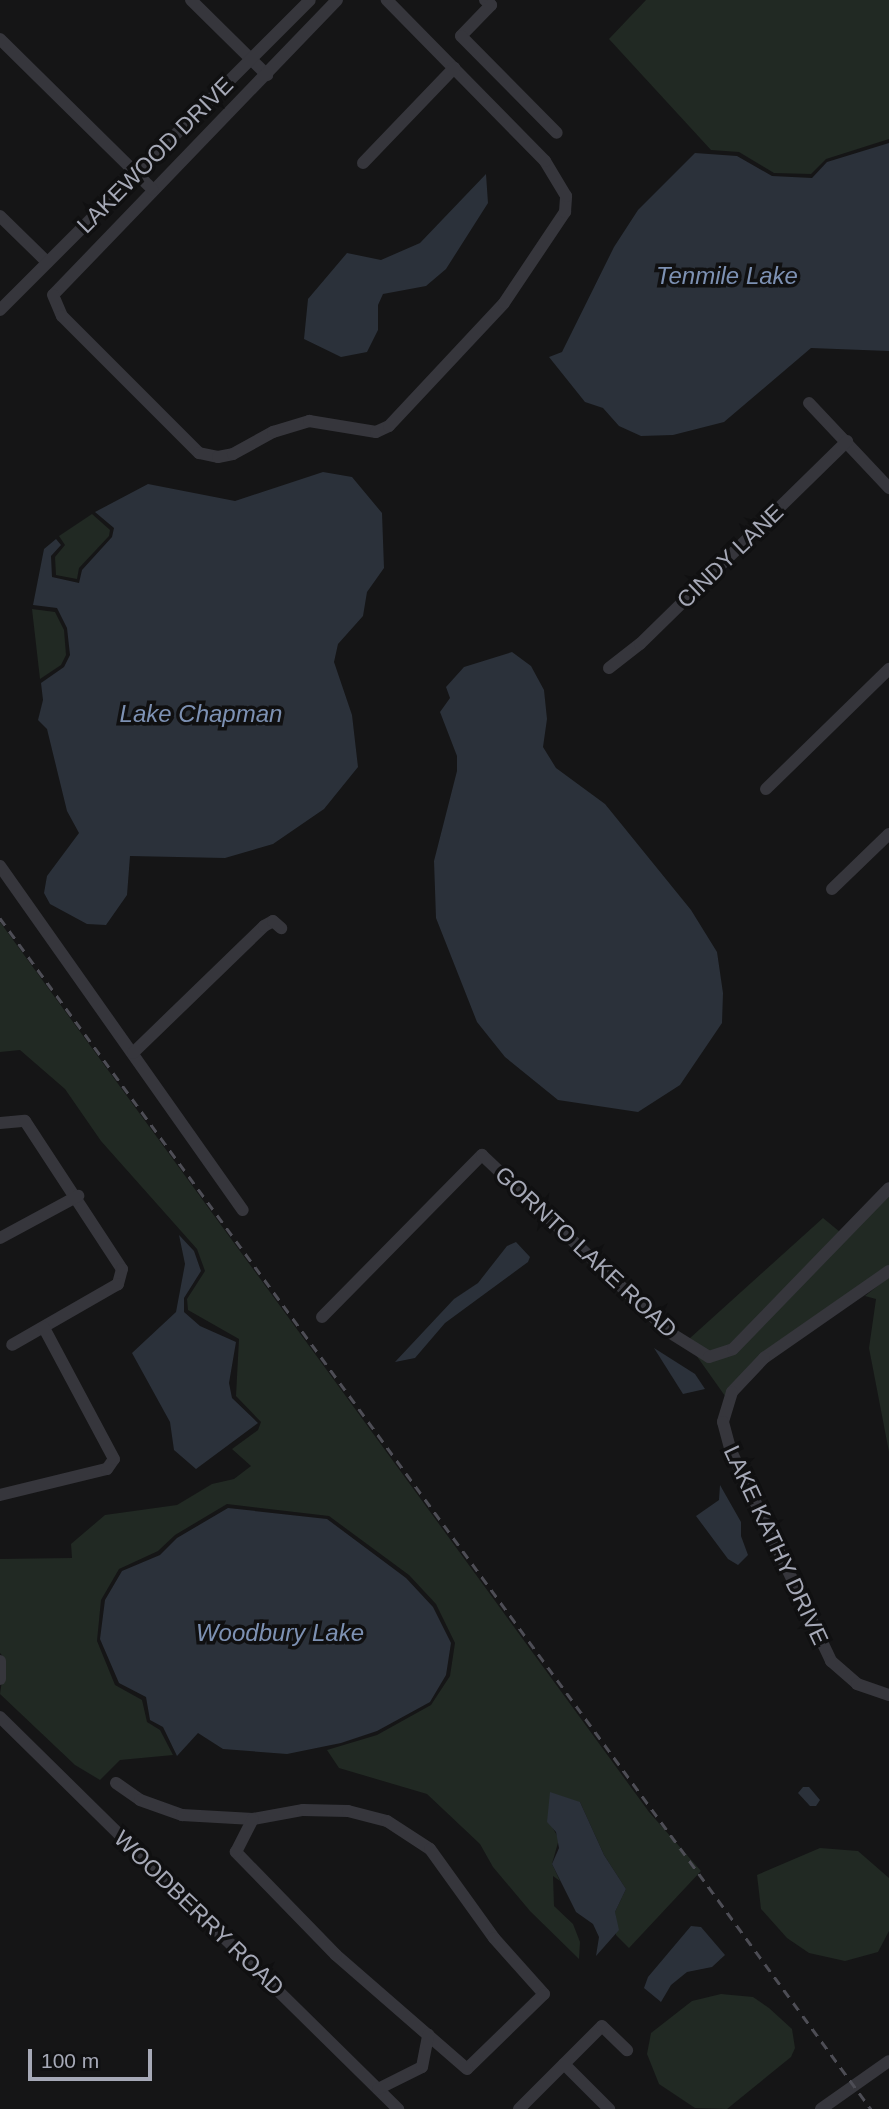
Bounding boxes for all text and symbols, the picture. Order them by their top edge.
street label: LAKEWOOD DRIVE [71,71,239,239]
water label: Tenmile Lake [656,262,798,290]
street label: CINDY LANE [671,498,789,614]
water label: Lake Chapman [120,700,282,728]
street label: GORNTO LAKE ROAD [489,1161,683,1343]
street label: LAKE KATHY DRIVE [718,1441,834,1649]
water label: Woodbury Lake [196,1619,364,1647]
street label: WOODBERRY ROAD [108,1825,290,2001]
scale bar [32,2036,156,2080]
text: 100 m [41,2049,99,2072]

